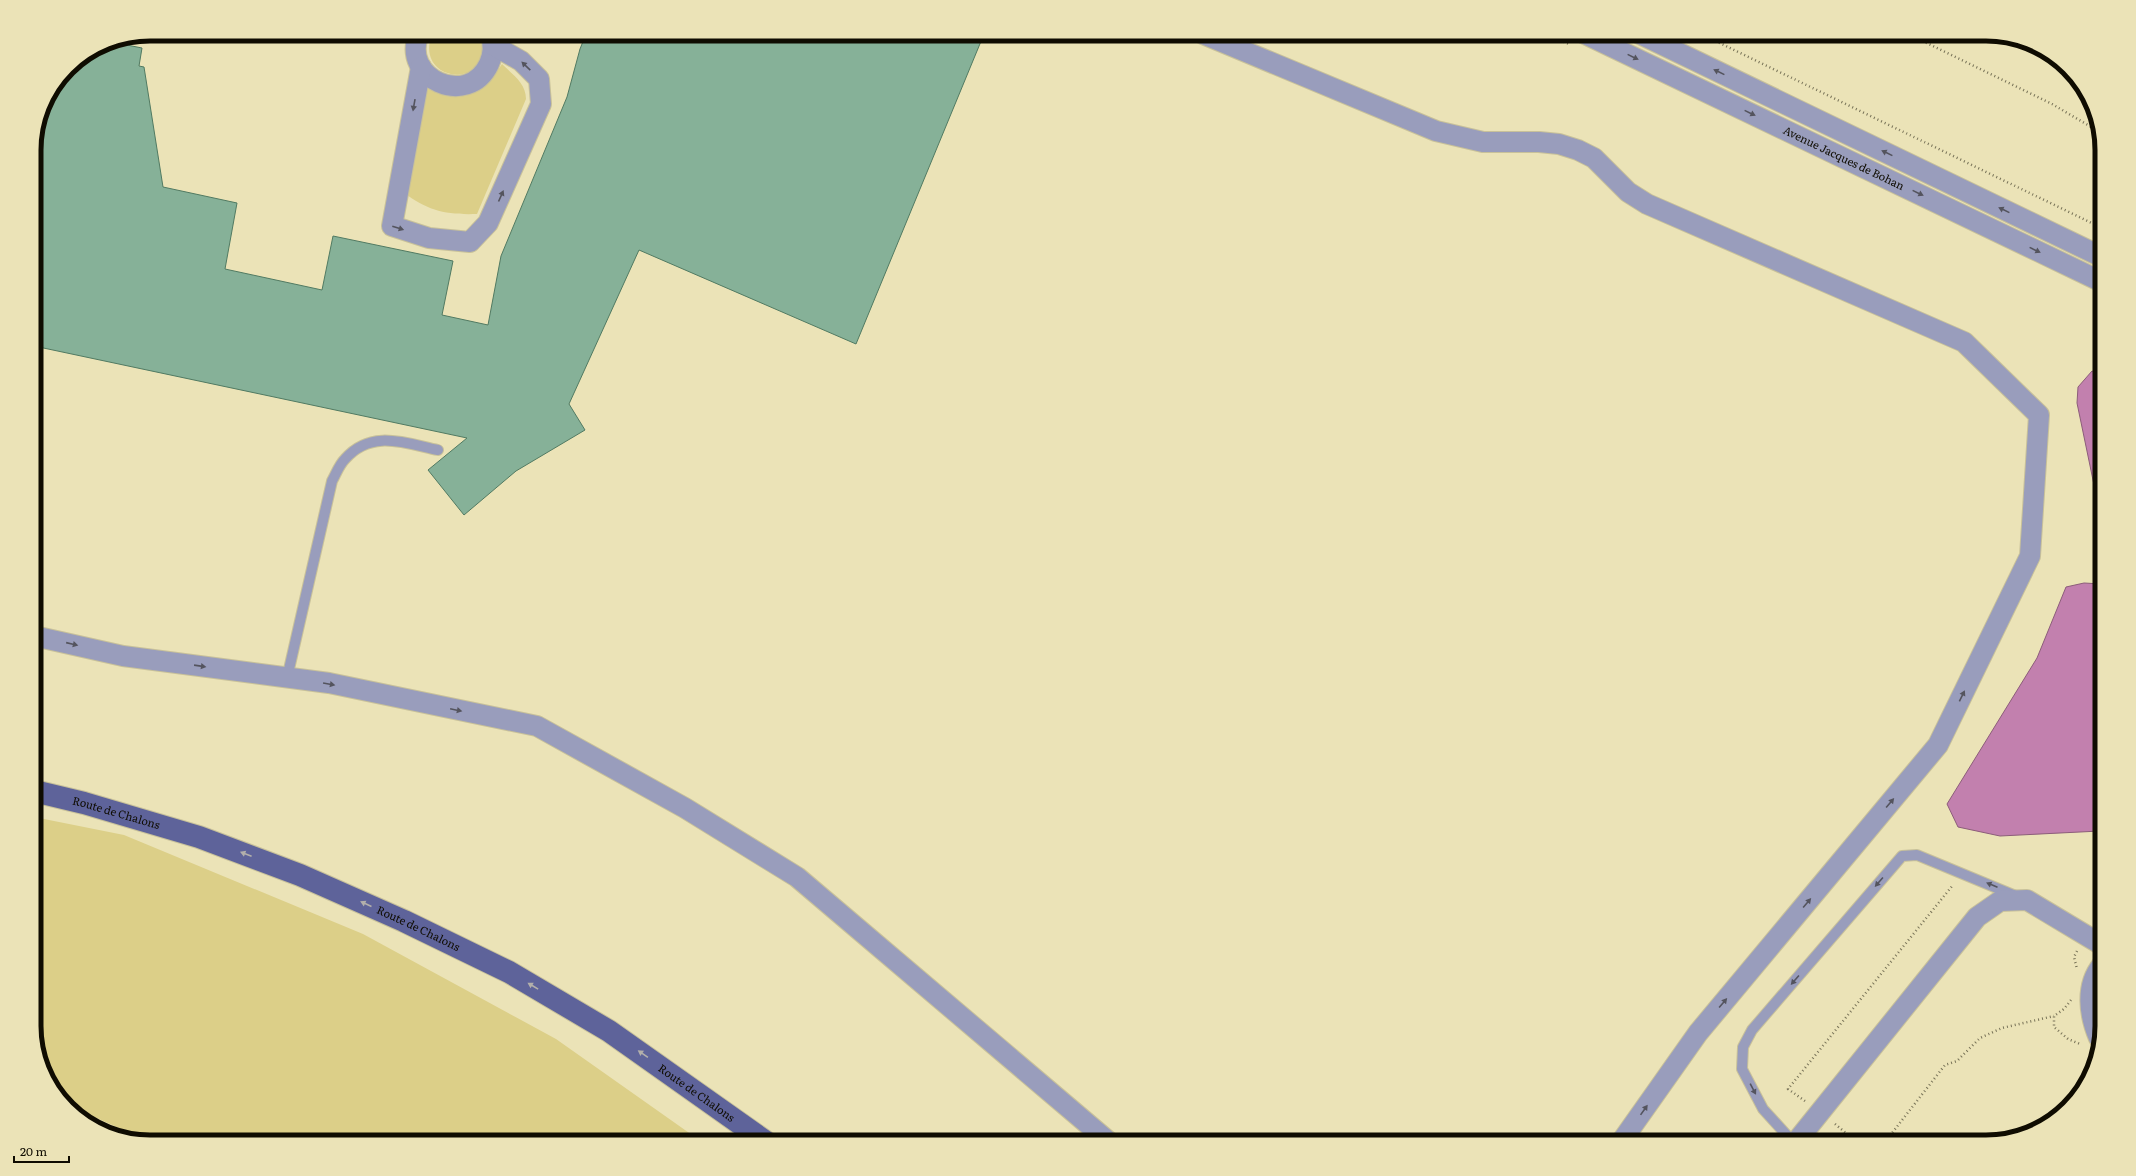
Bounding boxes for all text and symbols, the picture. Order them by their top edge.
one-way arrow [1627,54,1639,60]
one-way arrow [521,61,531,71]
one-way arrow [1713,69,1725,76]
one-way arrow [411,99,417,111]
one-way arrow [1745,110,1756,116]
street label: Avenue Jacques de Bohan [1781,121,1907,193]
one-way arrow [1881,150,1892,157]
one-way arrow [498,189,504,201]
one-way arrow [1912,190,1924,196]
one-way arrow [1998,207,2009,213]
one-way arrow [393,225,405,231]
one-way arrow [2030,247,2041,253]
one-way arrow [66,642,78,648]
one-way arrow [194,663,206,669]
one-way arrow [323,681,335,687]
one-way arrow [1959,690,1965,701]
one-way arrow [450,707,463,713]
street label: Route de Chalons [71,792,162,832]
one-way arrow [1885,797,1894,808]
one-way arrow [239,851,251,857]
one-way arrow [1875,876,1884,887]
one-way arrow [1986,882,1997,888]
one-way arrow [1802,897,1811,908]
one-way arrow [360,901,371,907]
street label: Route de Chalons [374,901,463,954]
one-way arrow [1790,975,1799,986]
one-way arrow [527,982,539,989]
one-way arrow [1719,997,1728,1008]
one-way arrow [638,1050,648,1058]
street label: Route de Chalons [656,1059,739,1125]
one-way arrow [1749,1084,1756,1095]
one-way arrow [1640,1105,1648,1115]
scale bar [14,1138,69,1164]
text: 20 m [20,1142,47,1160]

